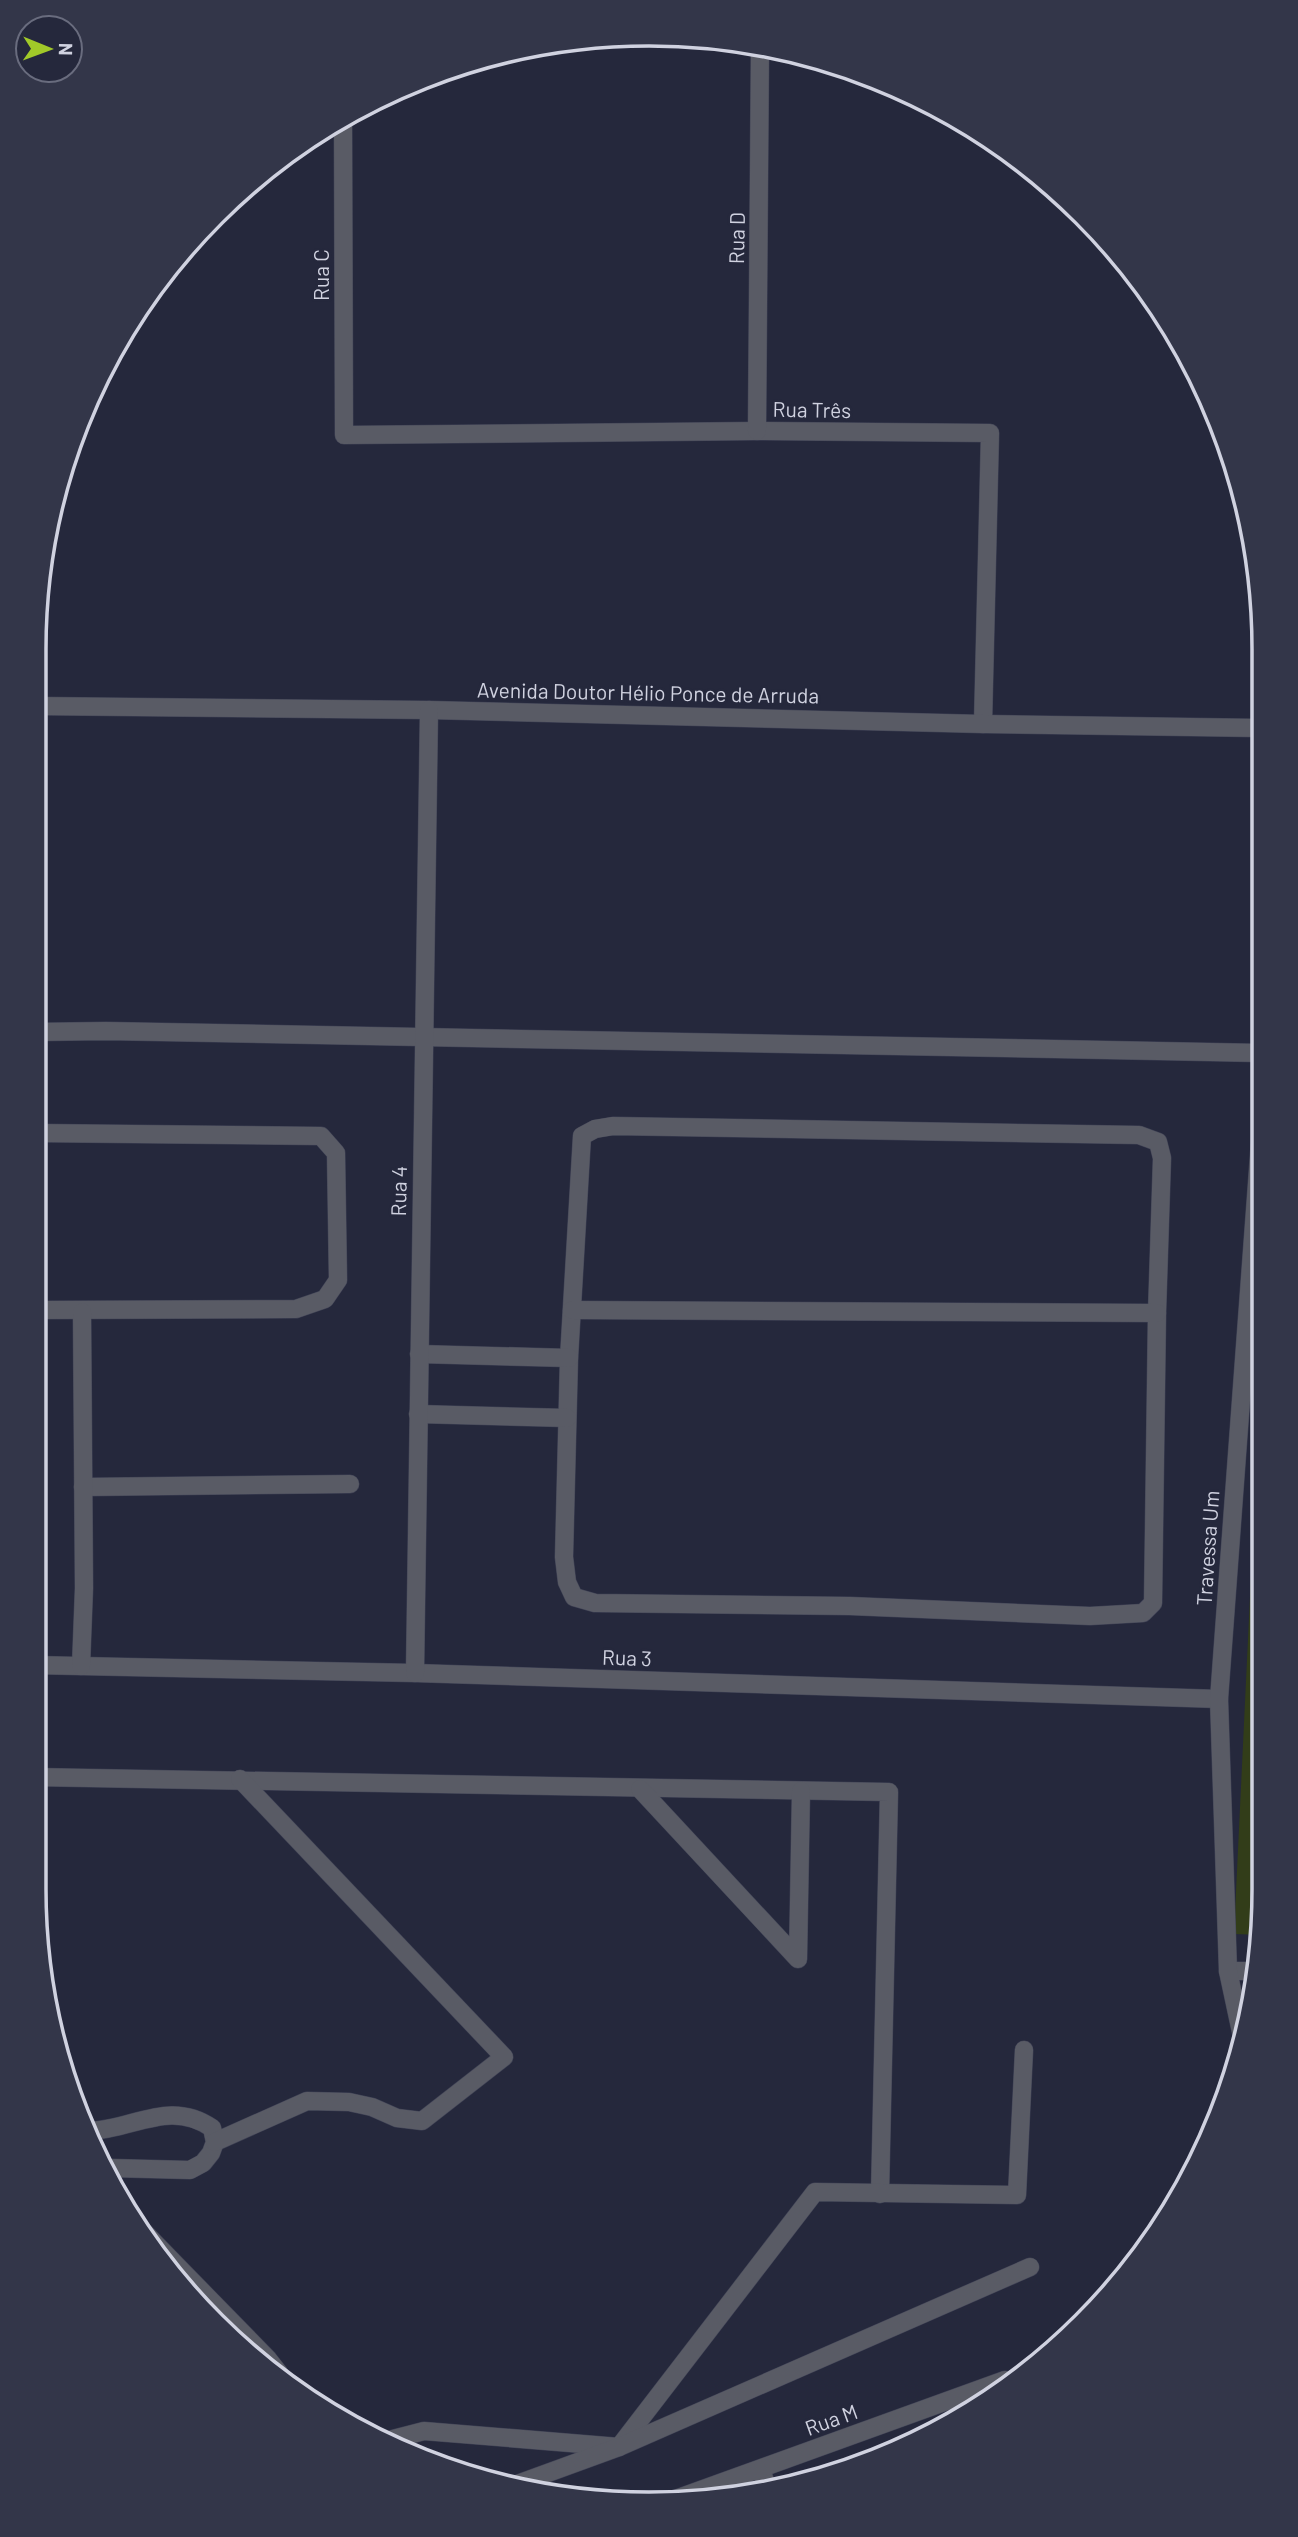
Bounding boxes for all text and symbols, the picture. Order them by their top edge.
north arrow [14,14,84,84]
text: N [55,43,78,56]
street label: Rua D [723,212,749,264]
street label: Rua C [308,249,333,301]
street label: Rua Três [773,396,851,422]
street label: Avenida Doutor Hélio Ponce de Arruda [477,677,819,707]
street label: Rua 4 [385,1165,411,1217]
street label: Travessa Um [1191,1490,1223,1606]
street label: Rua 3 [602,1644,652,1670]
street label: Rua M [801,2398,861,2440]

